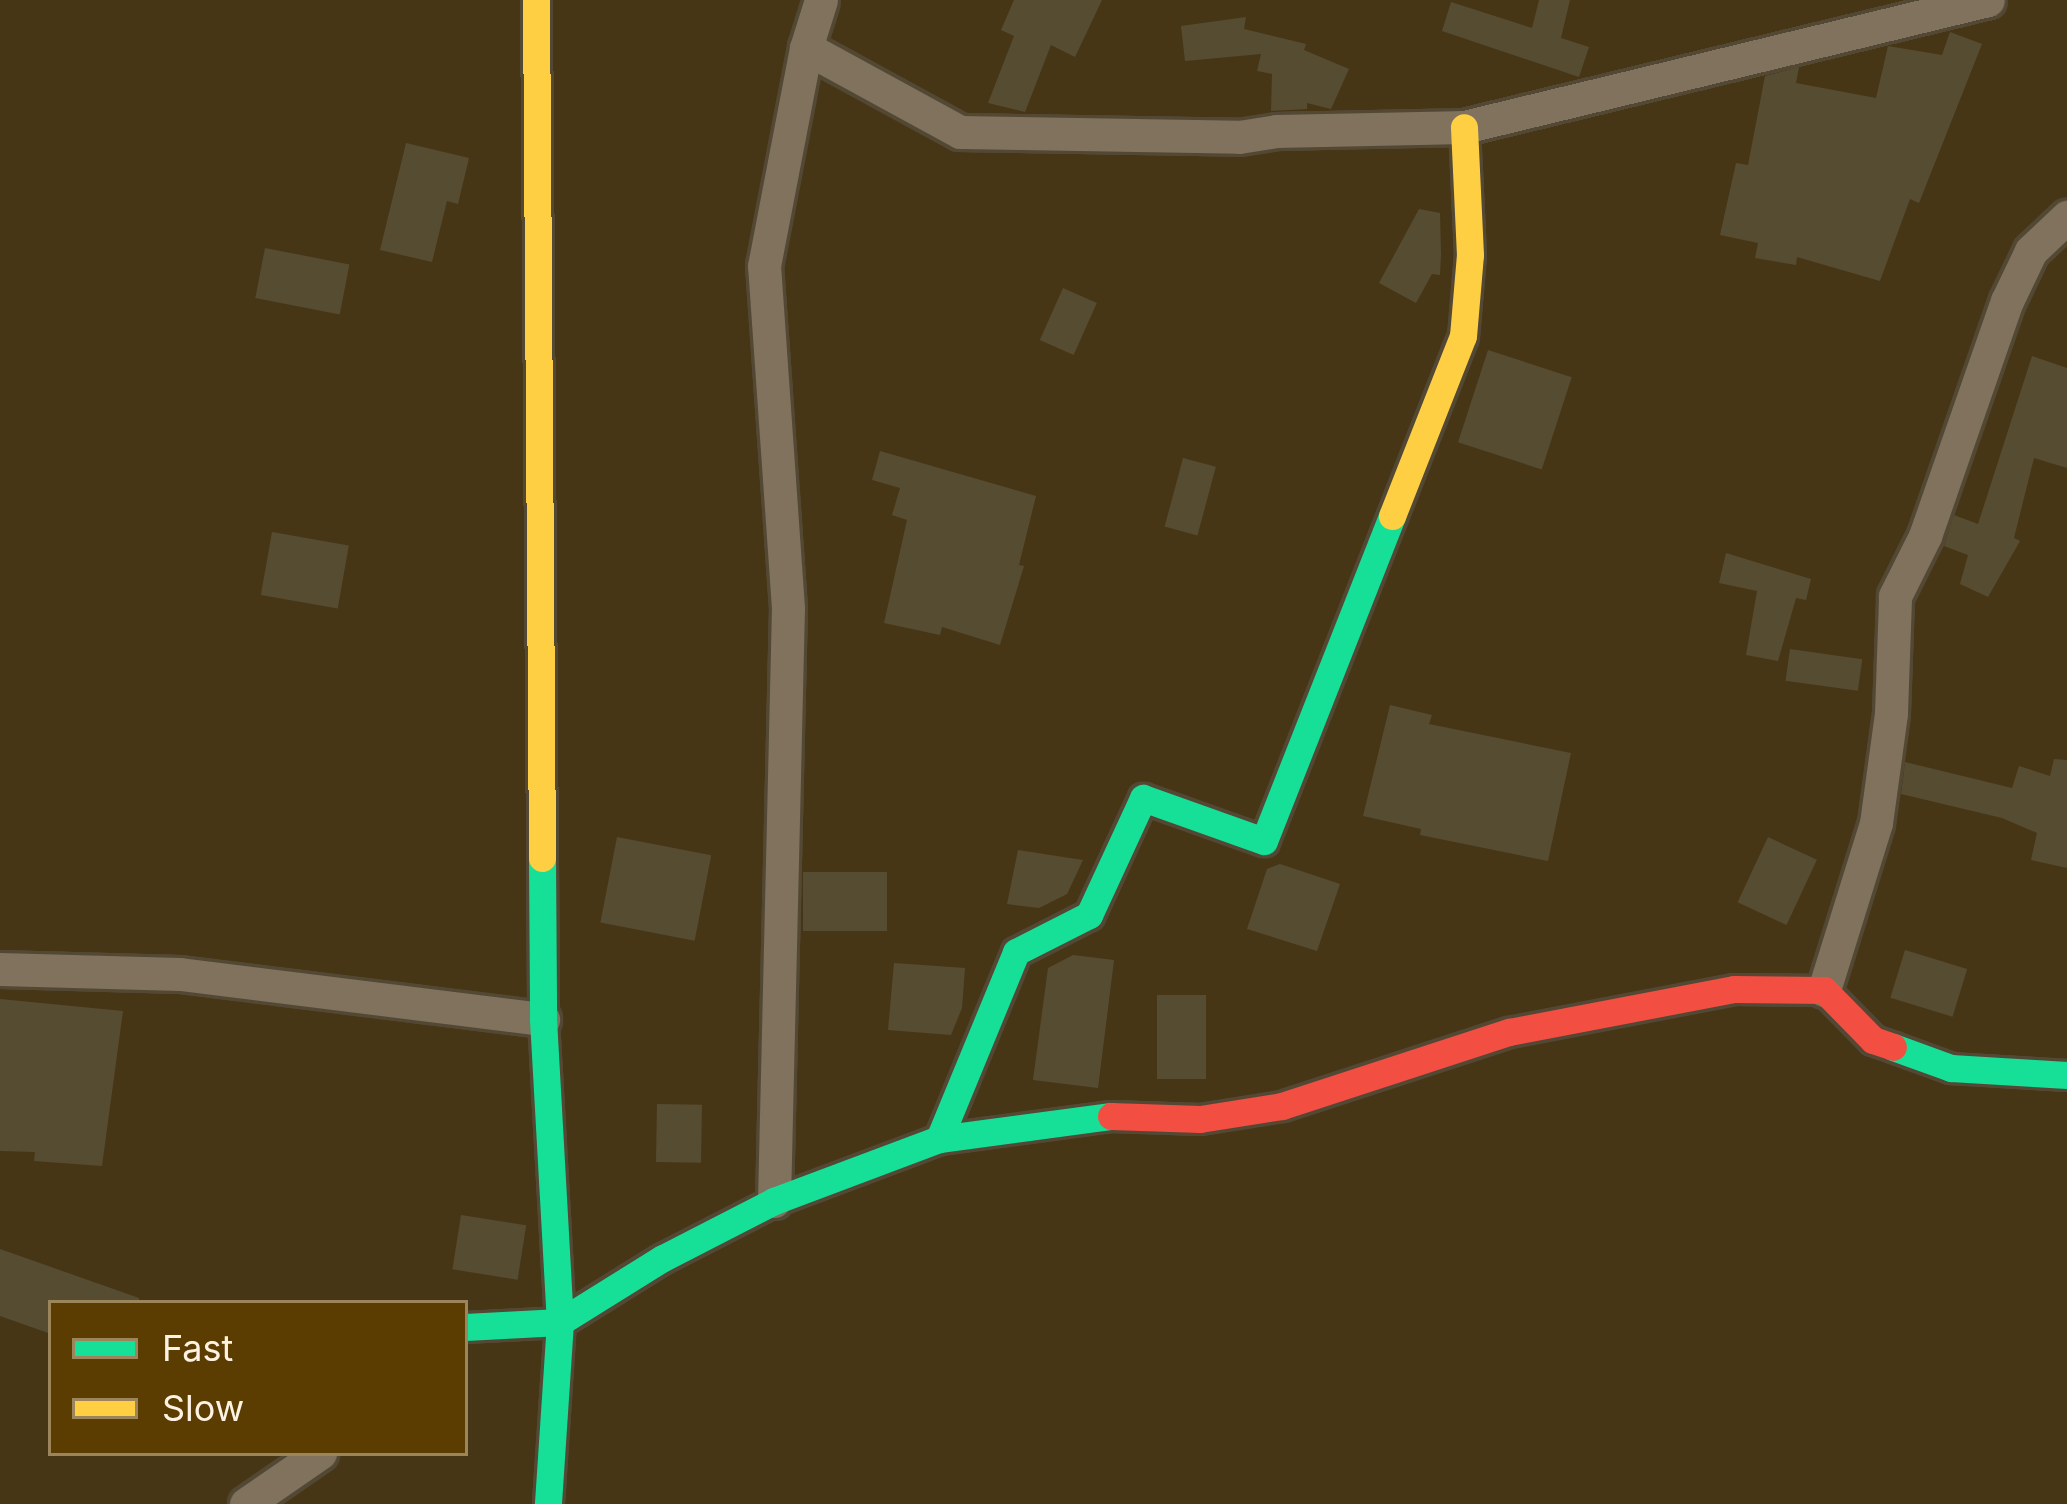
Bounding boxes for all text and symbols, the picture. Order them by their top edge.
legend [48,1300,468,1456]
text: Fast [162,1326,233,1370]
text: Slow [162,1386,244,1430]

